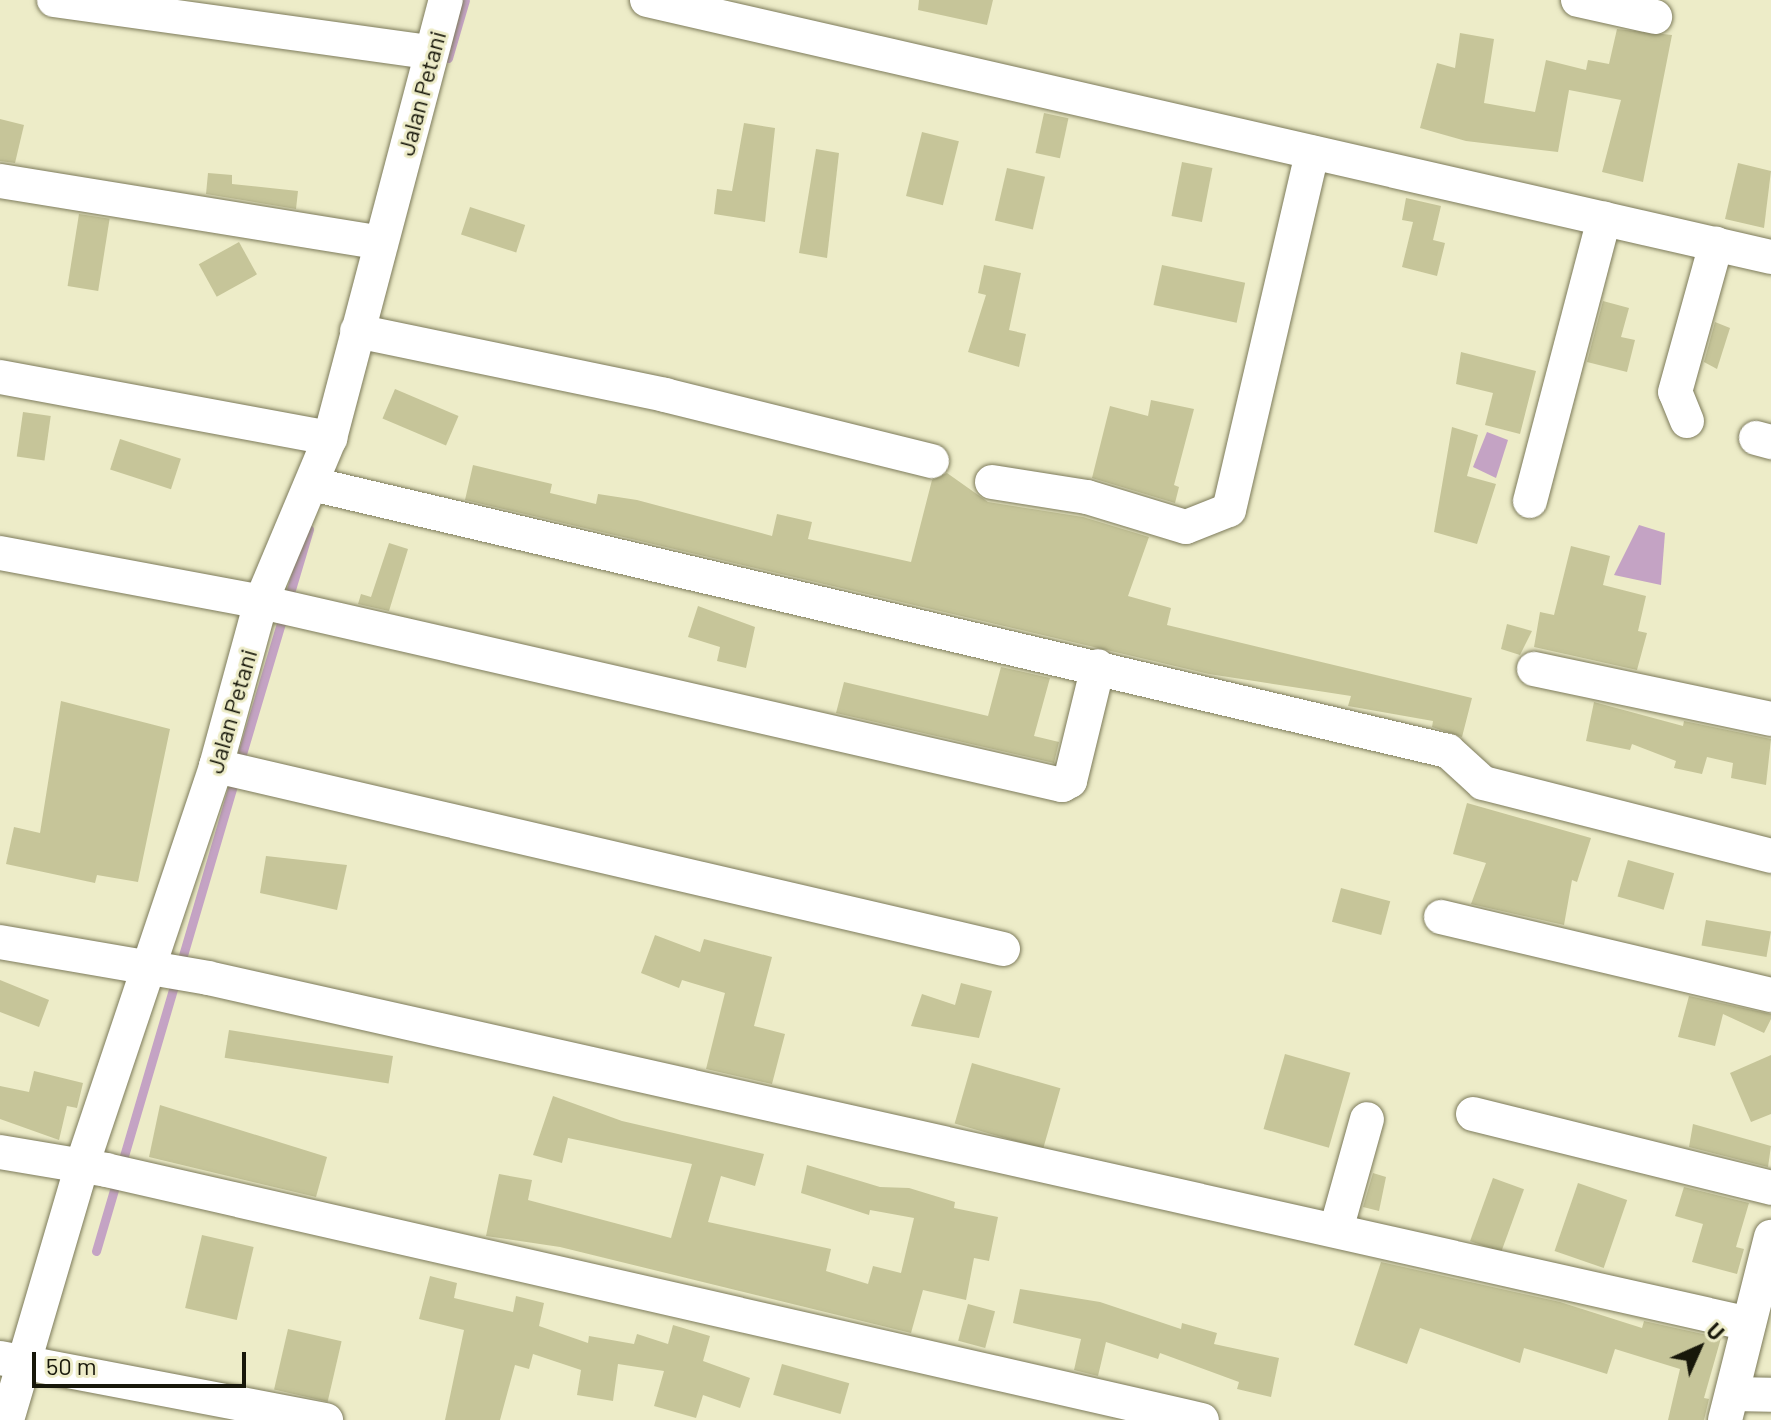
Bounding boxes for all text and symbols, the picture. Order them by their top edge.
street label: Jalan Petani [391,27,451,159]
street label: Jalan Petani [200,645,262,777]
north arrow [1659,1308,1739,1388]
text: U [1702,1317,1730,1345]
scale bar [36,1336,250,1386]
text: 50 m [46,1351,97,1380]

